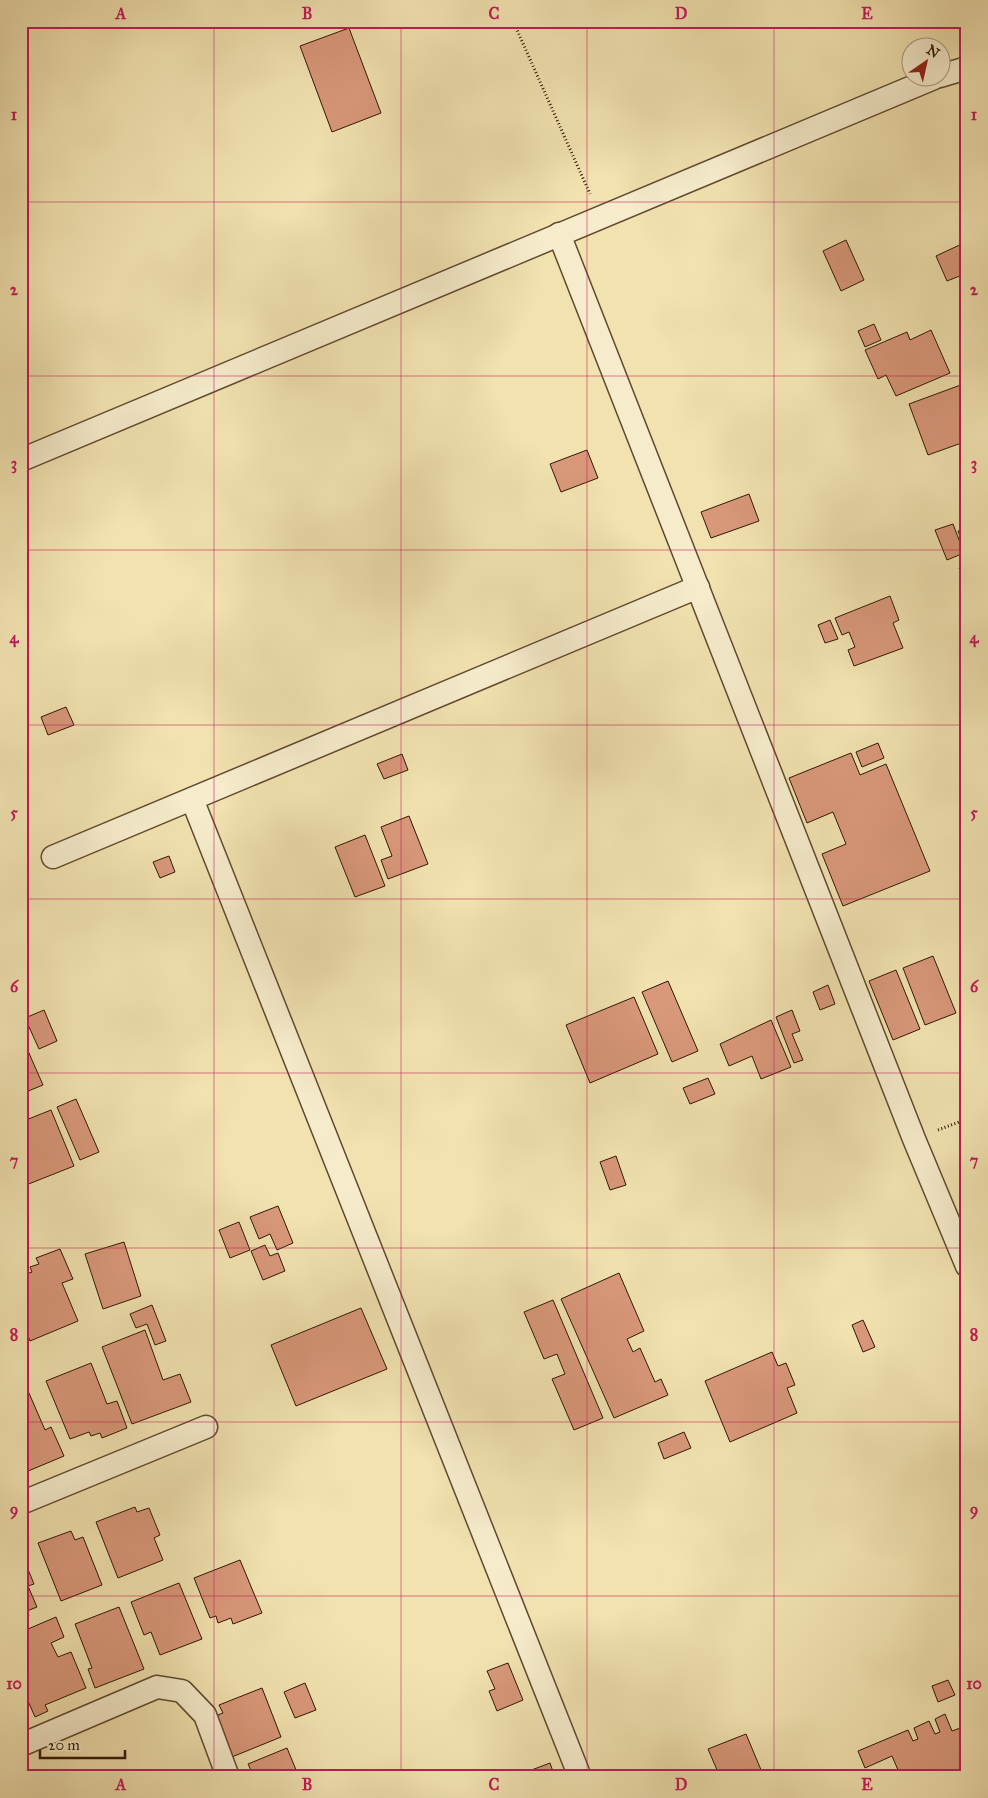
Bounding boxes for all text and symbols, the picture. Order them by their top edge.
text: A [115,4,127,23]
text: B [302,4,312,23]
text: C [489,4,500,23]
text: D [675,4,688,23]
text: E [861,4,873,23]
north arrow [900,38,950,88]
text: N [923,41,943,62]
text: 1 [11,105,18,124]
text: 1 [971,105,978,124]
text: 2 [10,280,19,299]
text: 2 [970,280,979,299]
text: 3 [11,454,17,474]
text: 3 [971,454,977,474]
text: 4 [10,628,20,648]
text: 4 [970,628,980,648]
text: 5 [10,803,18,822]
text: 5 [970,803,978,822]
text: 6 [10,977,19,996]
text: 6 [970,977,979,996]
text: 7 [10,1151,19,1170]
text: 7 [970,1151,979,1170]
text: 8 [10,1325,18,1344]
text: 8 [970,1325,978,1344]
text: 9 [10,1500,18,1520]
text: 9 [970,1500,978,1520]
text: 10 [6,1674,22,1693]
text: 10 [966,1674,982,1693]
scale bar [40,1728,125,1760]
text: 20 m [48,1736,80,1754]
text: A [115,1775,127,1794]
text: B [302,1775,312,1794]
text: C [489,1775,500,1794]
text: D [675,1775,688,1794]
text: E [861,1775,873,1794]

